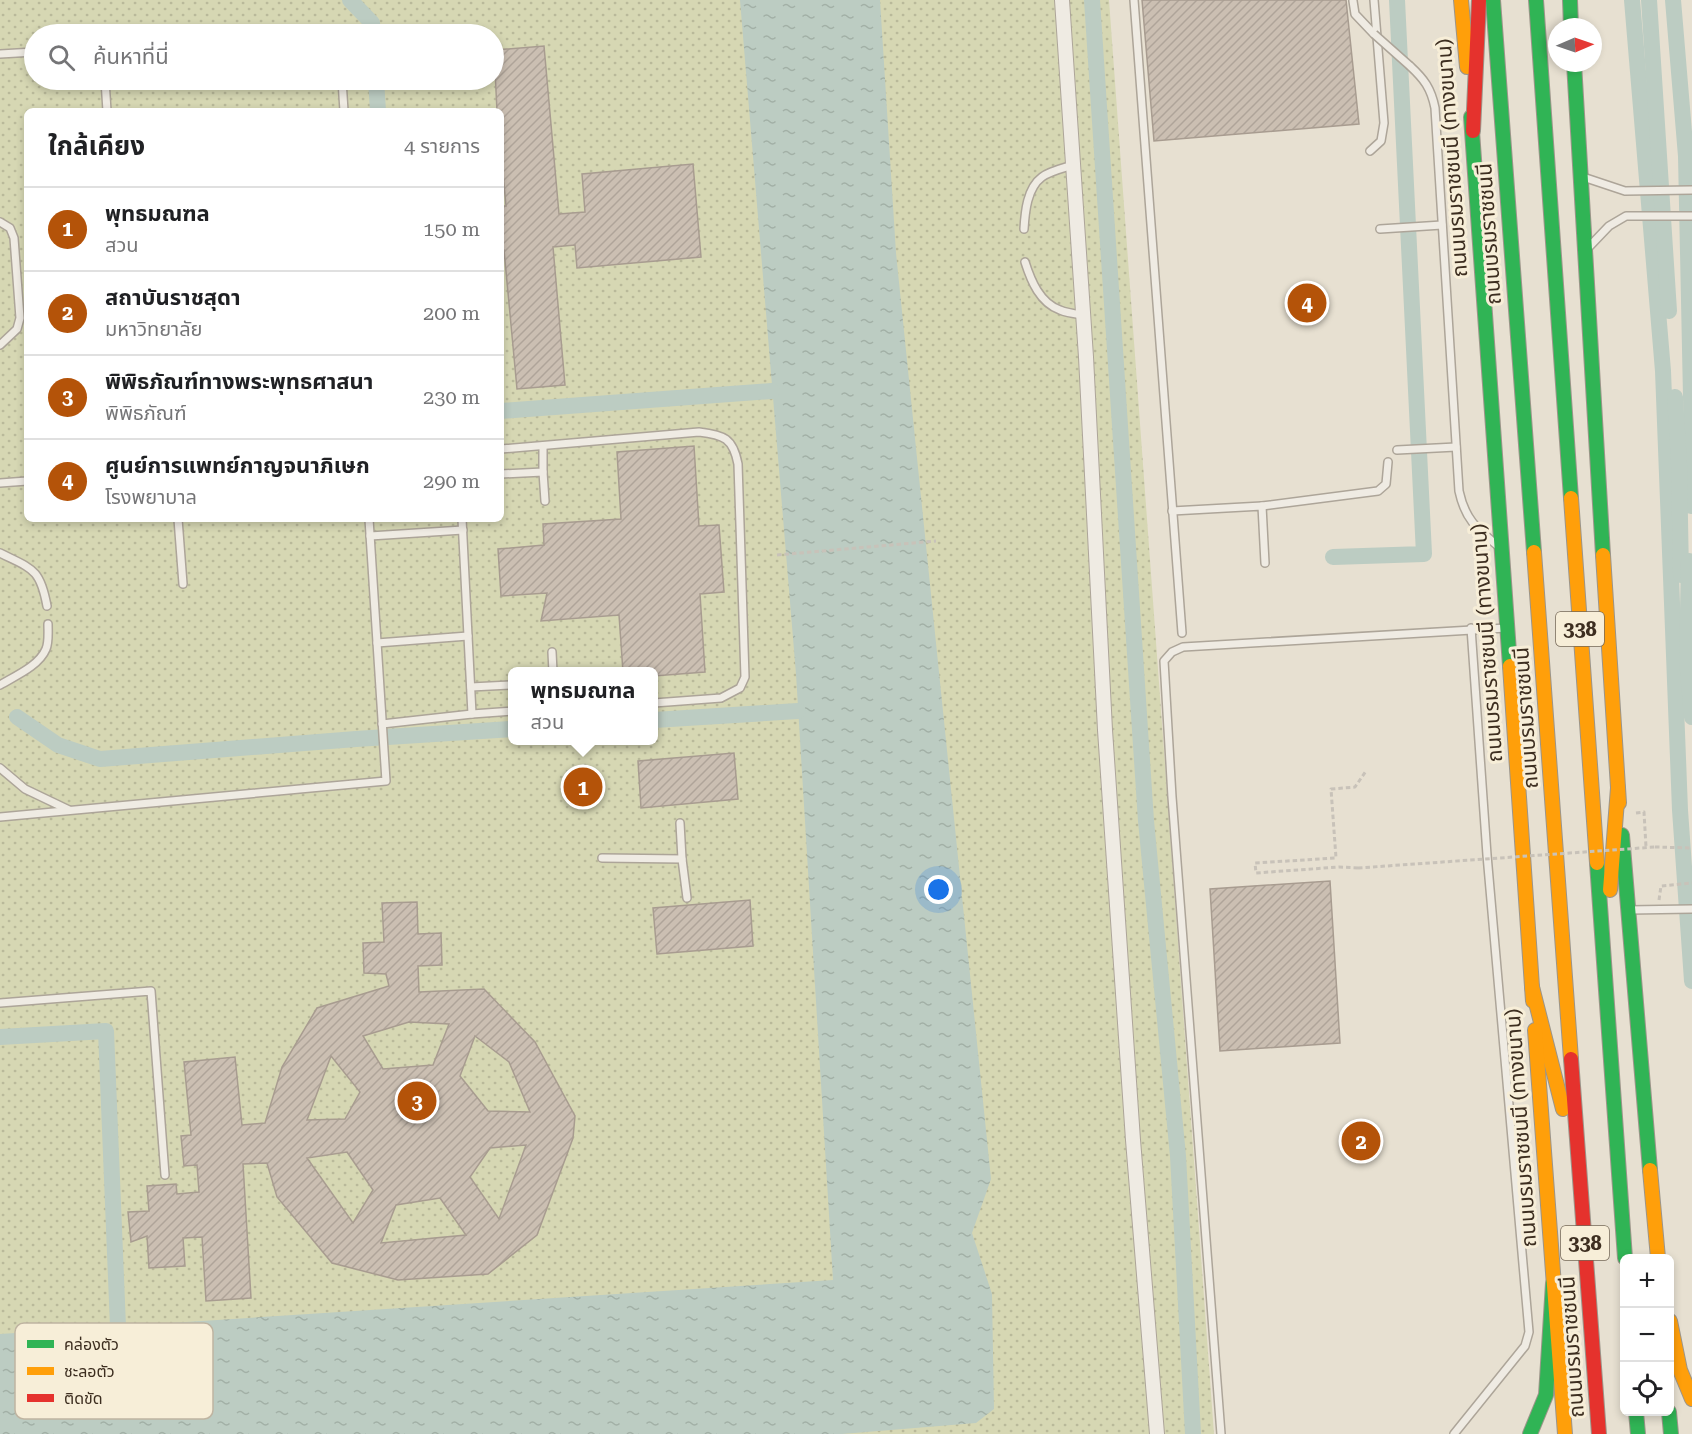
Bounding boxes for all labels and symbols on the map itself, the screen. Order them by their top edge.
north arrow [1548,18,1602,72]
street label: ถนนบรมราชชนนี (ทางขนาน) [1432,38,1472,278]
street label: ถนนบรมราชชนนี [1472,162,1506,306]
pin: 4 [1288,280,1326,326]
street label: ถนนบรมราชชนนี (ทางขนาน) [1467,523,1507,763]
road number: 338 [1556,612,1604,646]
street label: ถนนบรมราชชนนี [1509,646,1543,790]
pin: 1 [564,764,602,810]
your location [924,875,953,904]
street label: ถนนบรมราชชนนี (ทางขนาน) [1501,1008,1541,1248]
pin: 3 [398,1078,436,1124]
pin: 2 [1342,1118,1380,1164]
road number: 338 [1561,1226,1609,1260]
street label: ถนนบรมราชชนนี [1555,1275,1589,1419]
legend [15,1323,213,1419]
text: คล่องตัว [64,1335,119,1354]
text: ชะลอตัว [64,1362,115,1381]
text: ติดขัด [64,1389,103,1408]

